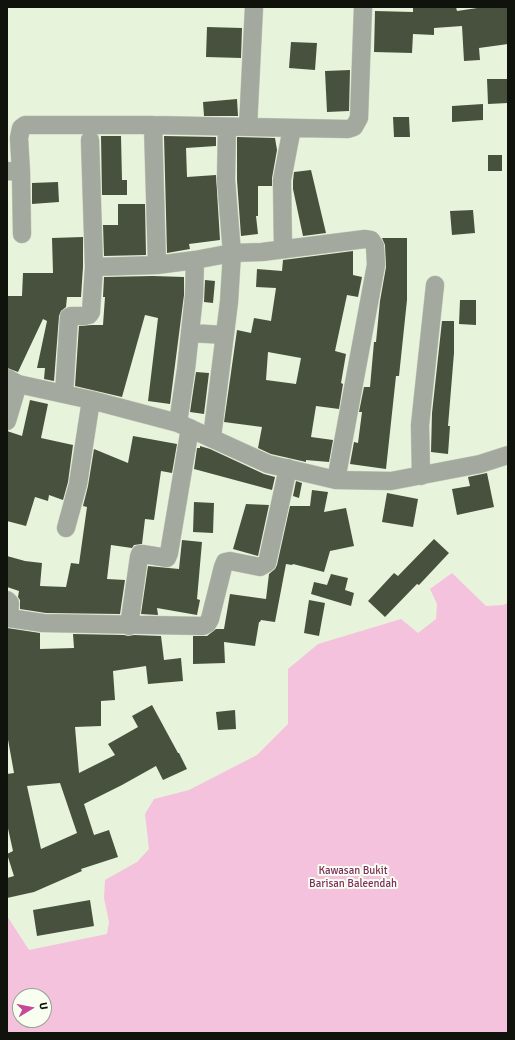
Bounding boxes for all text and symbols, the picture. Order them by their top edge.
park label: Kawasan Bukit Barisan Baleendah [309,864,397,890]
north arrow [12,988,52,1028]
text: U [36,1001,50,1011]

